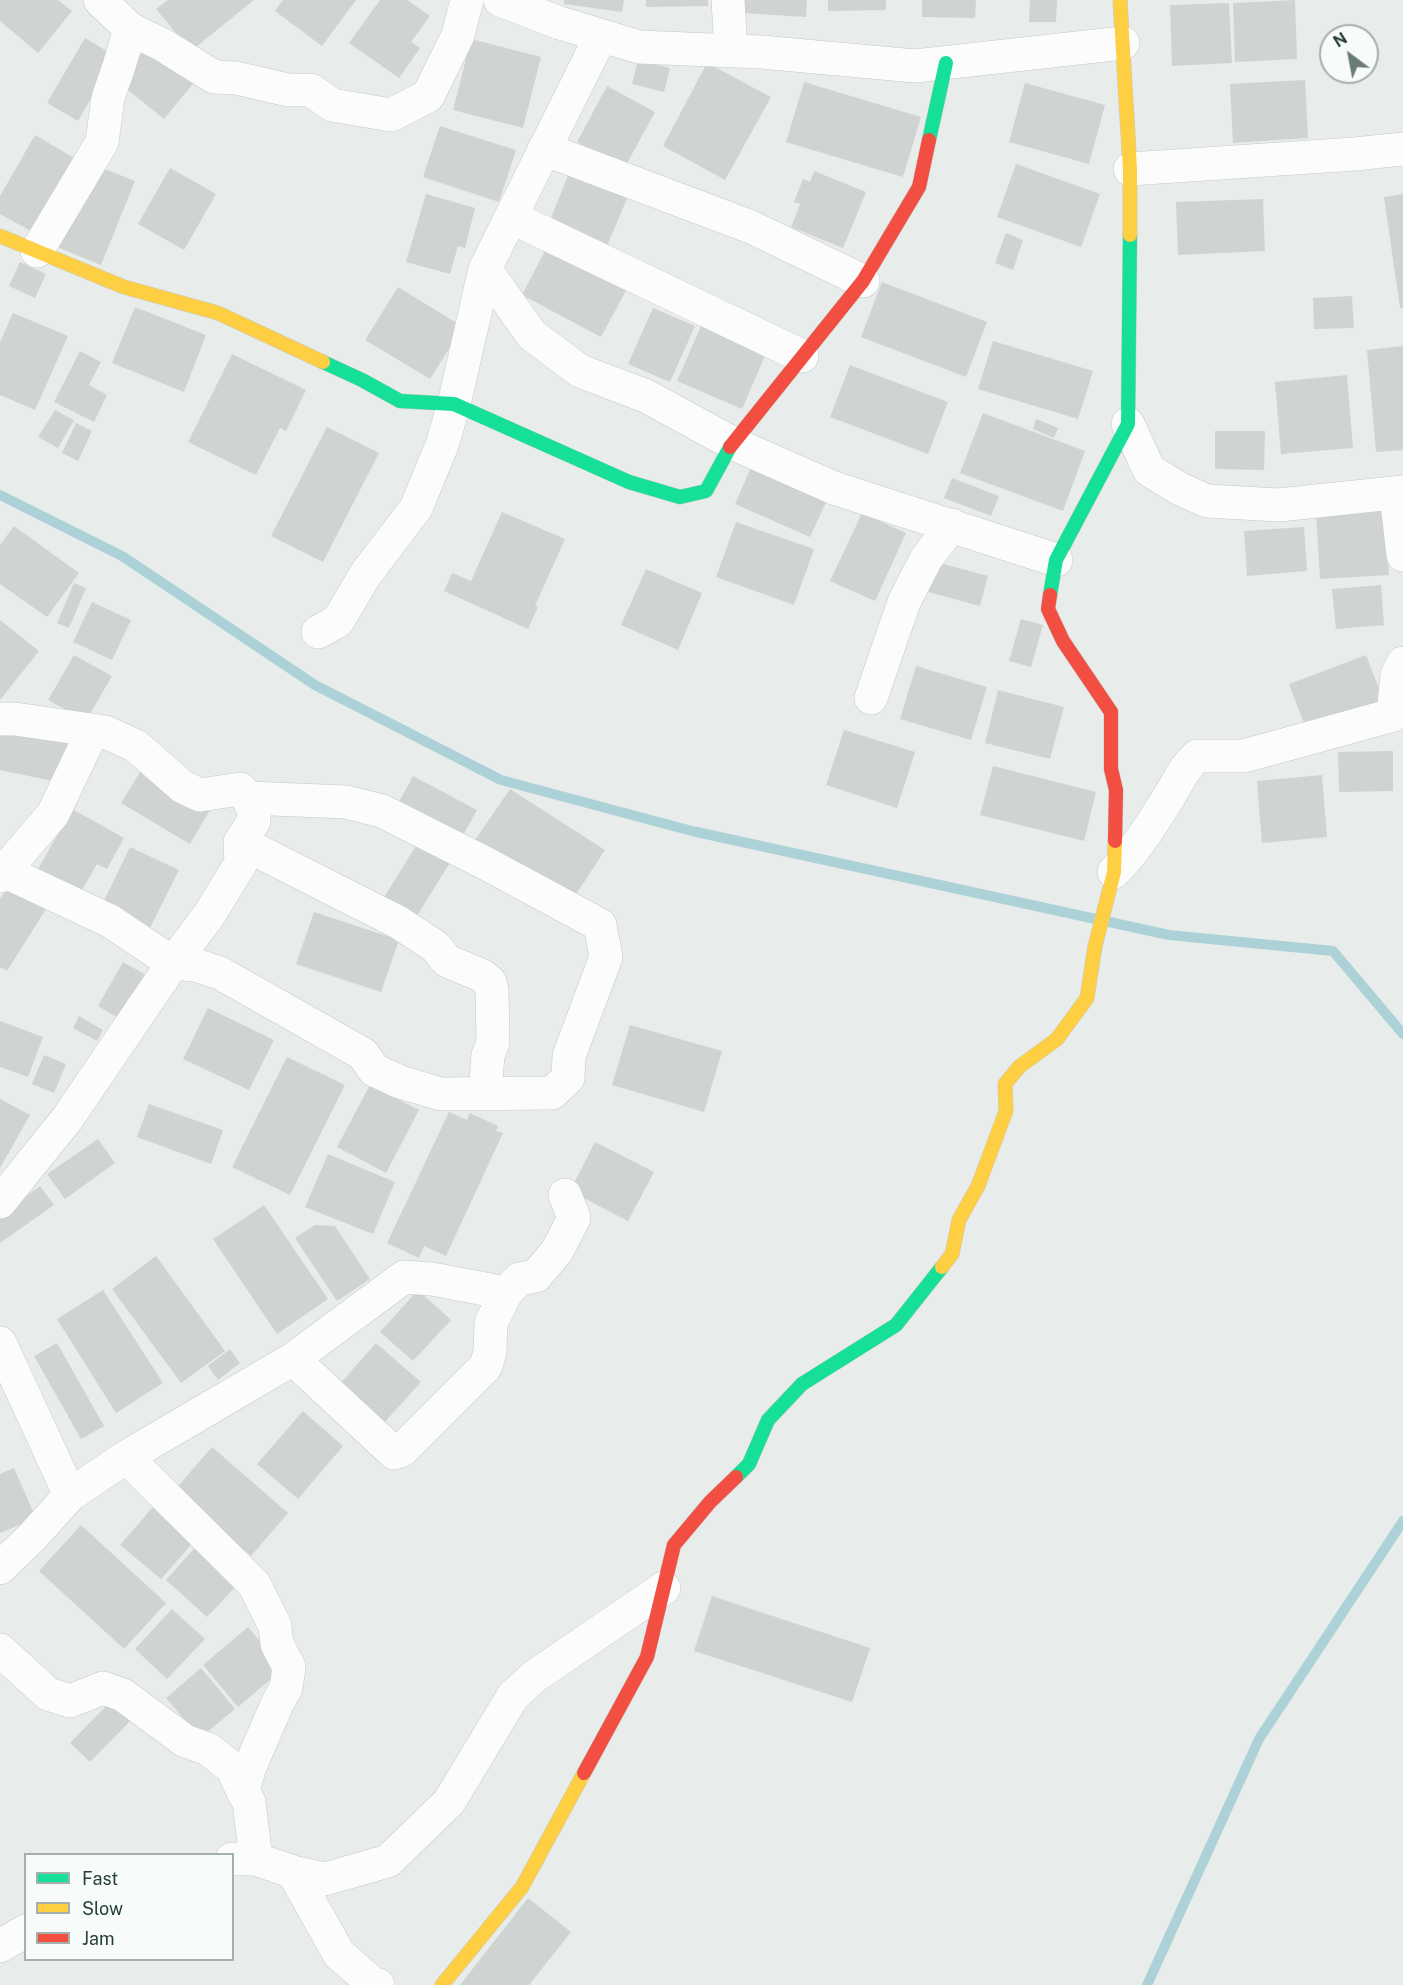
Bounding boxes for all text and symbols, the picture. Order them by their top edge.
north arrow [1319,24,1379,84]
text: N [1330,29,1351,51]
legend [24,1853,234,1961]
text: Fast [82,1868,118,1889]
text: Slow [82,1898,123,1919]
text: Jam [82,1928,115,1949]

